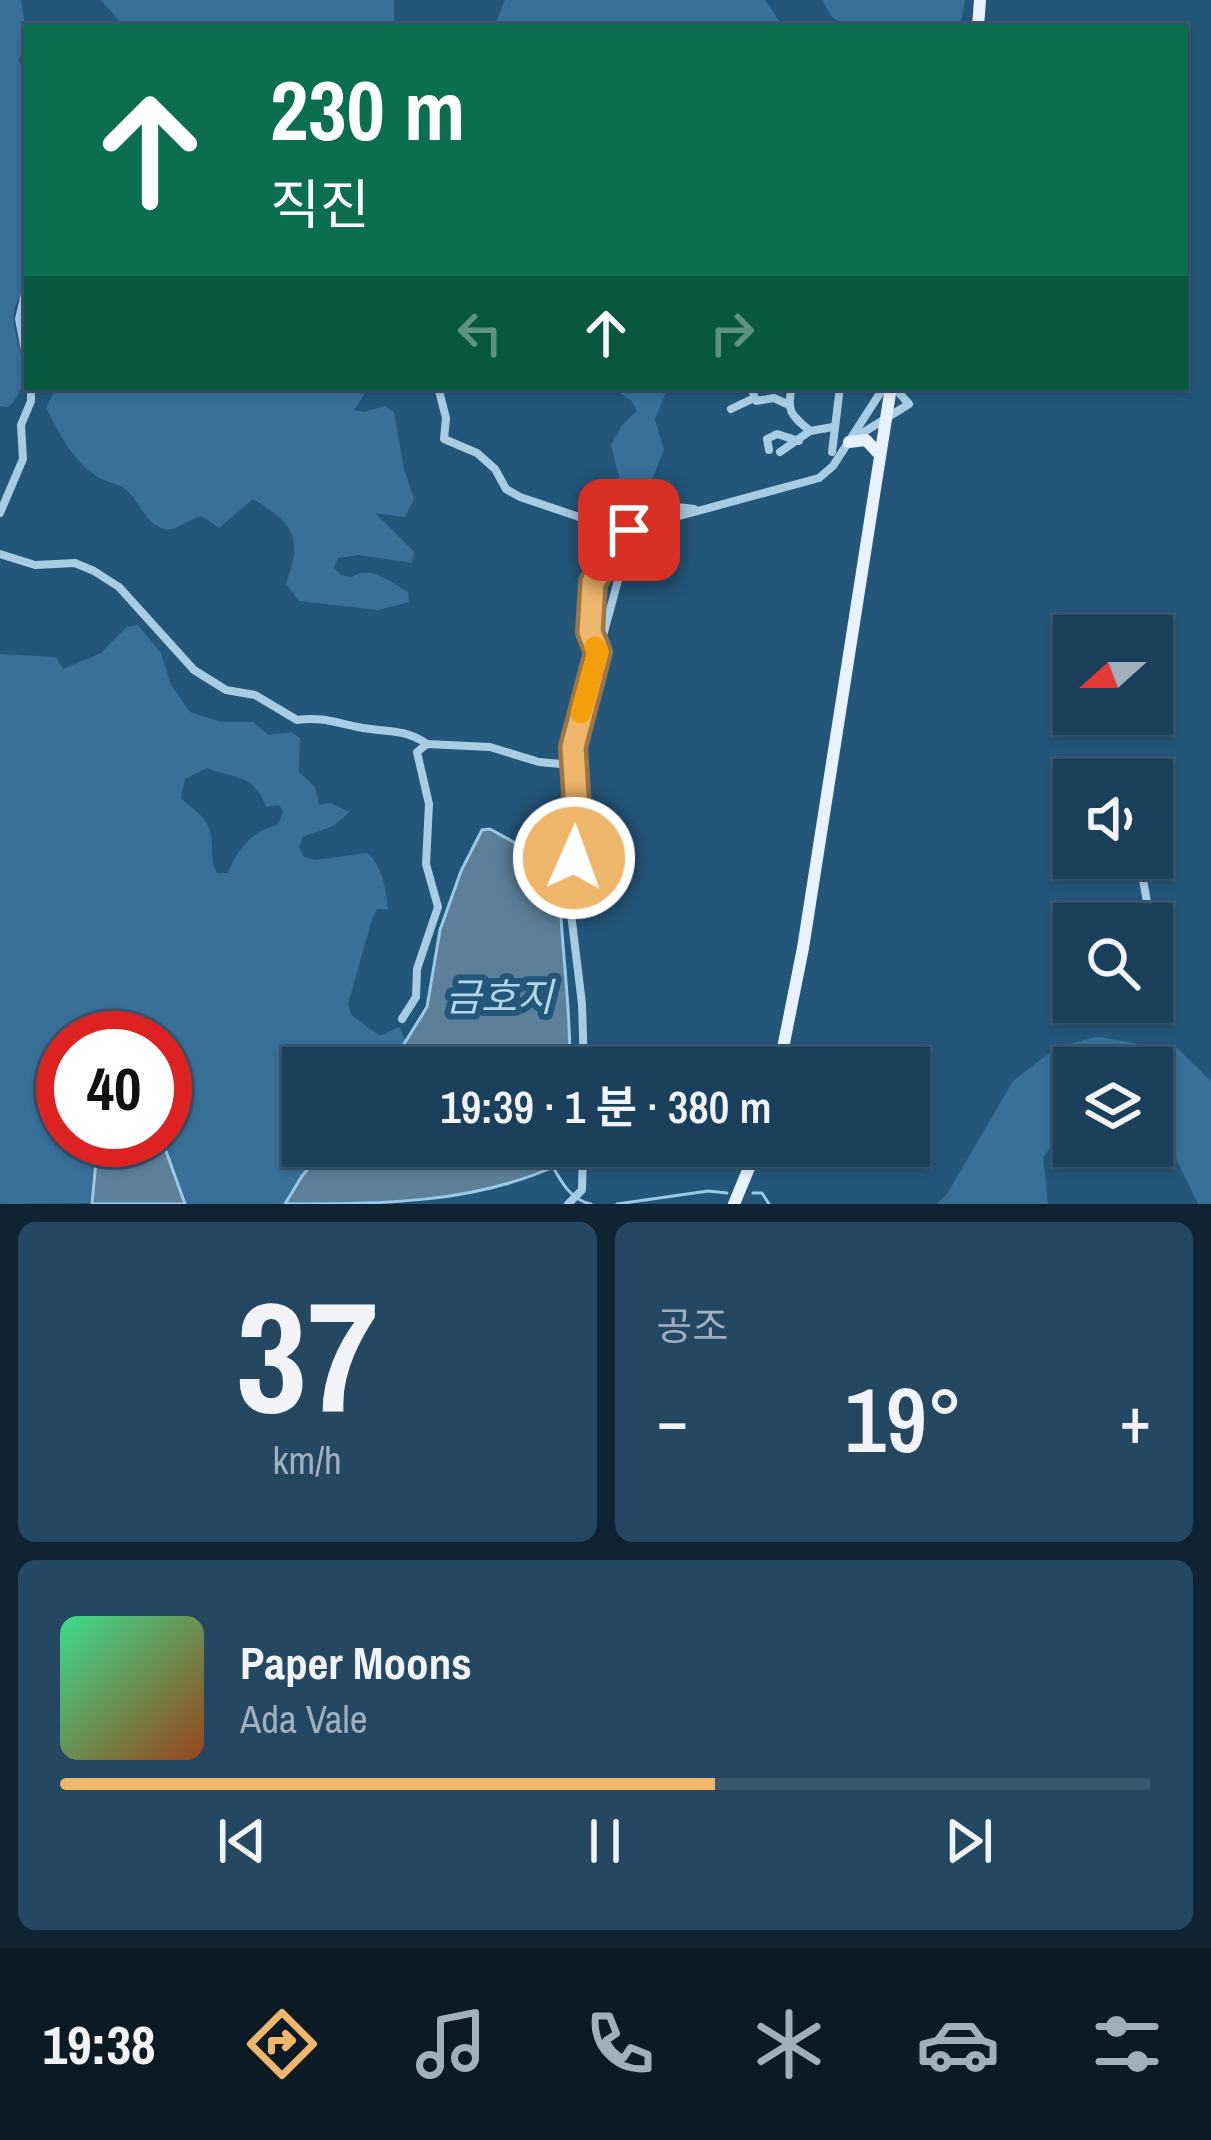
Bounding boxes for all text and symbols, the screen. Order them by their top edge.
text: 230 m [270,53,465,166]
icon: ahead [72,72,228,228]
text: 직진 [270,168,369,241]
icon: left [447,300,513,366]
icon: ahead [573,300,639,366]
icon: right [699,300,765,366]
pin [578,479,680,581]
icon: arrive [596,497,662,563]
north arrow [1053,615,1173,735]
map controls [1053,615,1173,1167]
button: sound [1053,759,1173,879]
position arrow [511,795,637,921]
button: search [1053,903,1173,1023]
water label: 금호지 [445,971,556,1023]
speed limit sign: 40 [36,1011,192,1167]
button: layers [1053,1047,1173,1167]
text: 19:39 · 1 분 · 380 m [440,1076,772,1137]
text: 37 [236,1251,378,1461]
text: 공조 [657,1300,728,1352]
text: 19° [845,1359,963,1480]
text: − [657,1375,688,1464]
text: + [1119,1375,1151,1464]
text: km/h [273,1434,342,1486]
text: Paper Moons [240,1632,472,1693]
text: Ada Vale [240,1693,367,1745]
icon: previous [209,1808,275,1874]
icon: pause [572,1808,638,1874]
icon: next [936,1808,1002,1874]
icon: directions [240,2002,324,2086]
icon: music [409,2002,493,2086]
icon: phone [578,2002,662,2086]
icon: climate [747,2002,831,2086]
icon: car [916,2002,1000,2086]
icon: filters [1085,2002,1169,2086]
text: 19:38 [42,2008,156,2081]

